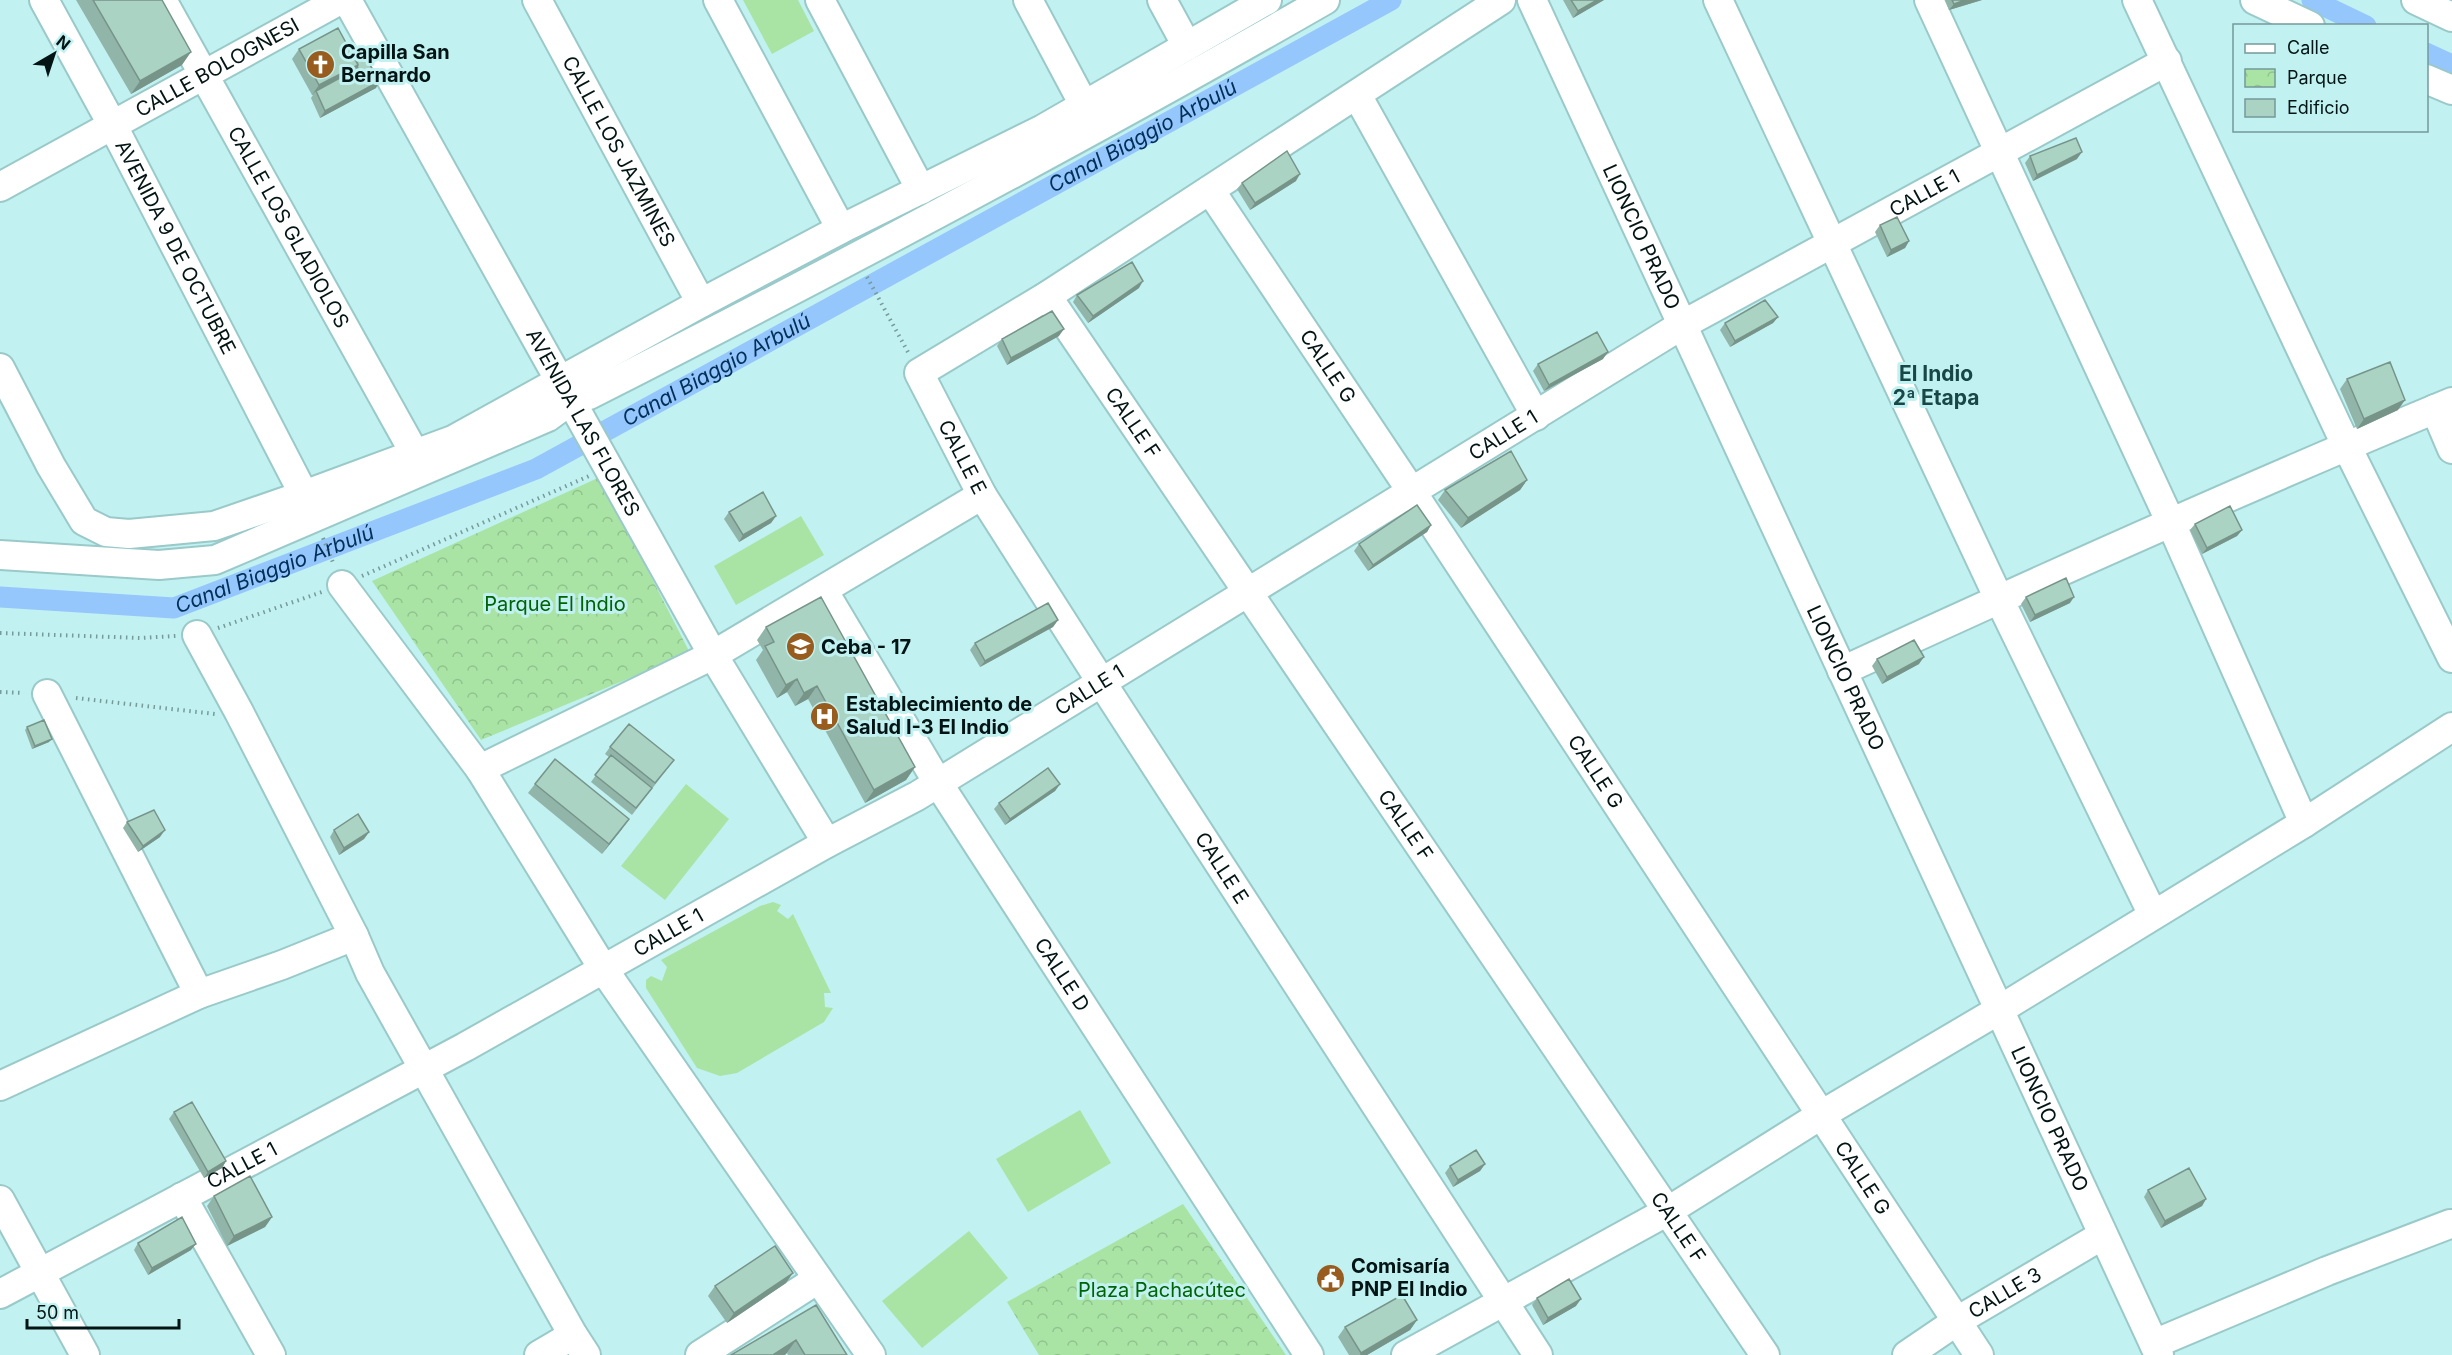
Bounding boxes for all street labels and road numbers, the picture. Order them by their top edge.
street label: CALLE BOLOGNESI [131,13,303,122]
street label: CALLE LOS JAZMINES [557,52,680,251]
street label: CALLE LOS GLADIOLOS [223,122,354,332]
street label: AVENIDA 9 DE OCTUBRE [110,136,241,358]
street label: LIONCIO PRADO [1598,161,1685,313]
street label: CALLE 1 [1885,164,1964,222]
street label: AVENIDA LAS FLORES [521,325,645,521]
street label: CALLE G [1295,325,1361,407]
street label: CALLE F [1100,383,1165,463]
street label: CALLE 1 [1464,405,1542,465]
street label: CALLE E [933,416,992,498]
street label: LIONCIO PRADO [1802,602,1890,754]
street label: CALLE 1 [1051,660,1128,720]
street label: CALLE G [1563,730,1629,813]
street label: CALLE F [1373,785,1438,865]
street label: CALLE E [1190,828,1254,908]
street label: CALLE 1 [629,903,708,962]
street label: CALLE D [1030,933,1095,1016]
street label: LIONCIO PRADO [2006,1043,2094,1195]
street label: CALLE 1 [203,1137,281,1194]
street label: CALLE G [1830,1137,1896,1219]
street label: CALLE F [1646,1187,1711,1267]
street label: CALLE 3 [1964,1262,2046,1324]

